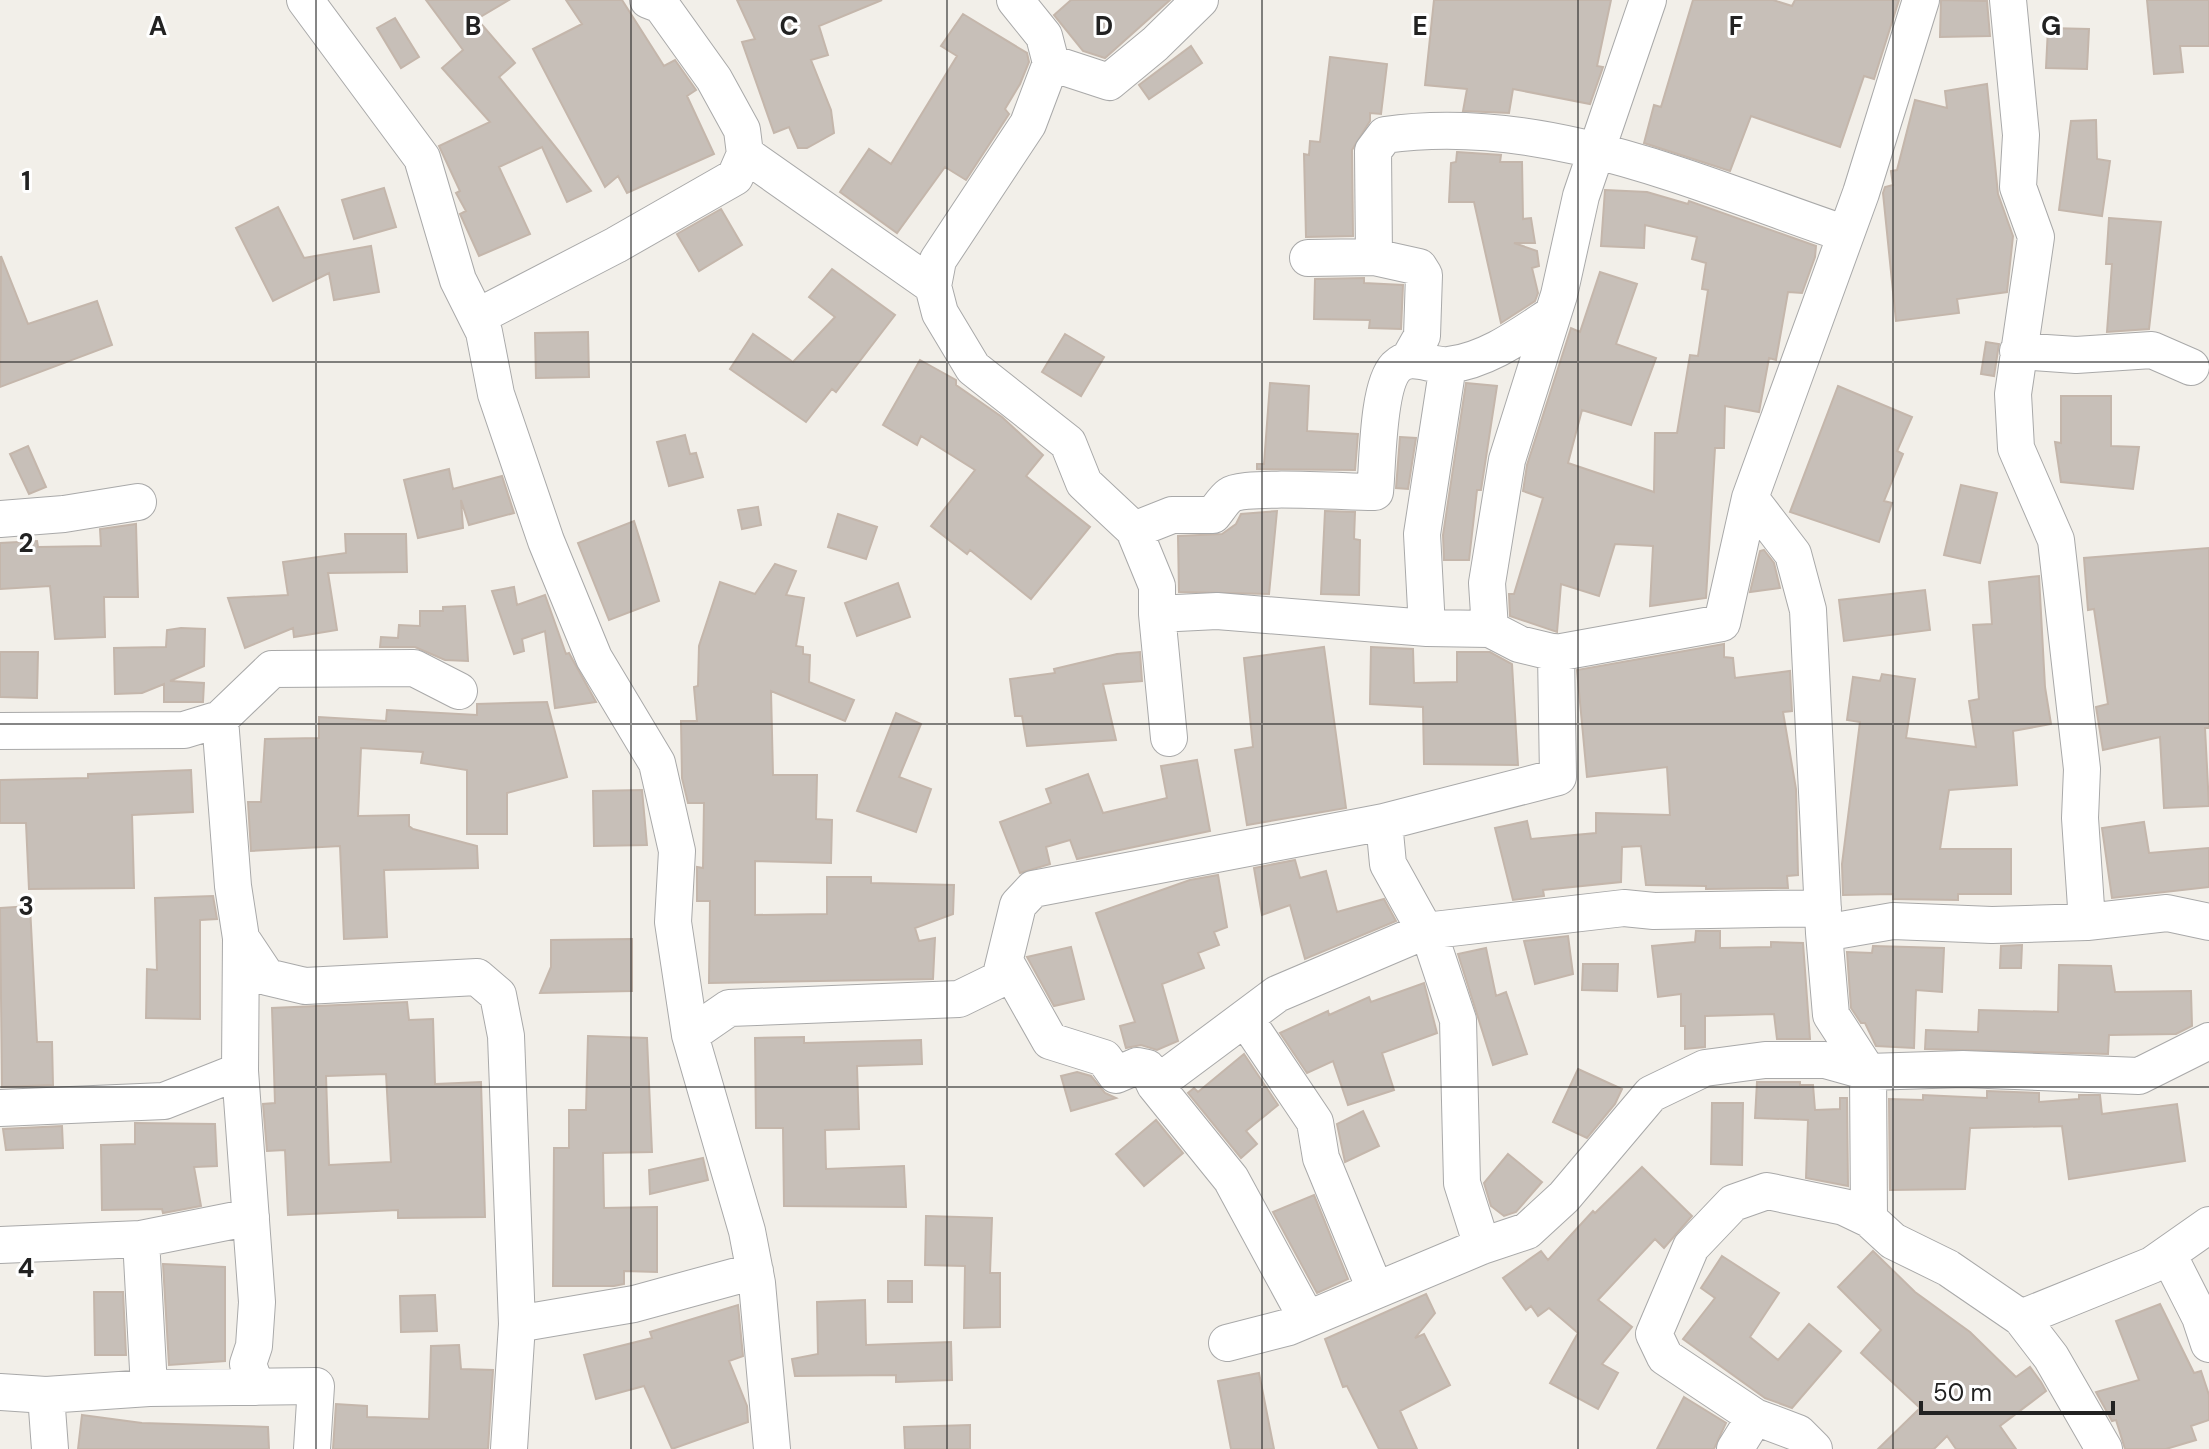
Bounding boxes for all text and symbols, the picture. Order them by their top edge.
text: A [149,9,167,43]
text: B [465,9,481,43]
text: C [779,9,799,43]
text: D [1095,9,1113,43]
text: E [1412,9,1428,43]
text: F [1729,9,1743,43]
text: G [2041,9,2061,43]
text: 1 [21,164,31,198]
text: 2 [18,526,34,560]
text: 3 [18,889,34,923]
text: 4 [18,1251,34,1285]
scale bar [1921,1365,2113,1415]
text: 50 m [1933,1377,1992,1408]

